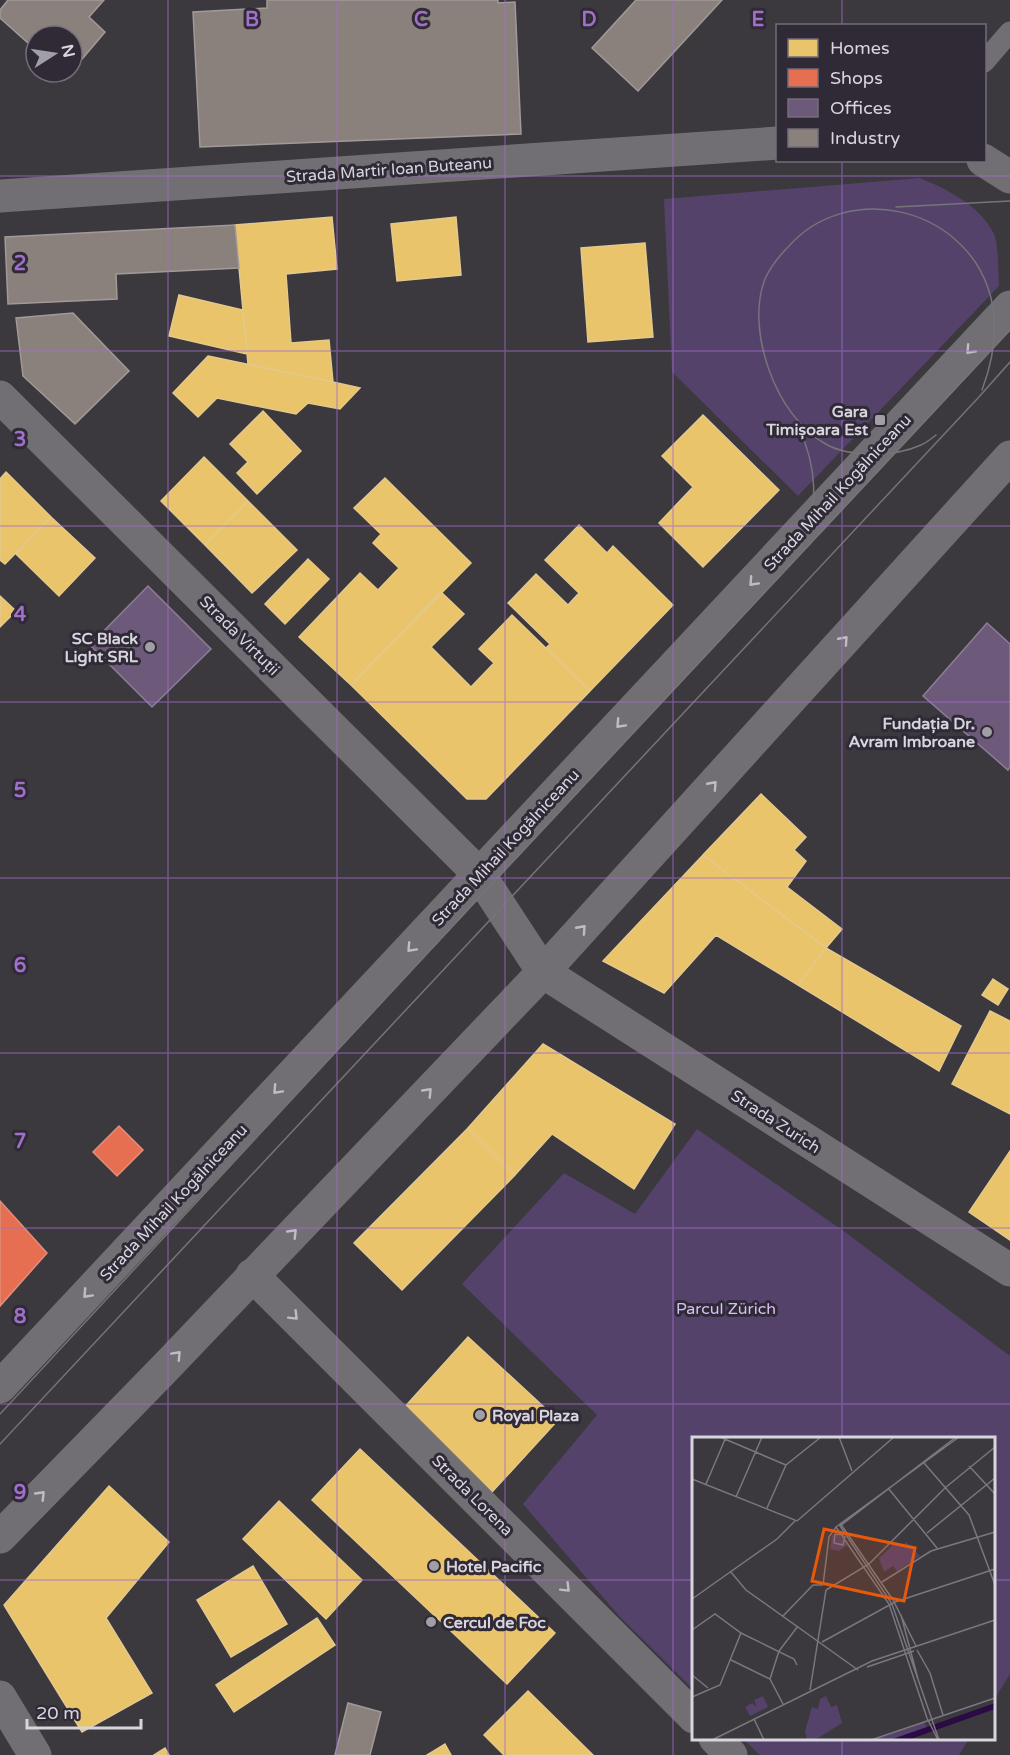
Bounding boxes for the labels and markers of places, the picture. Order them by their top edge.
place label: Gara Timișoara Est [765,402,869,440]
marker: Gara Timișoara Est [873,413,887,427]
place label: SC Black Light SRL [64,629,139,667]
marker: SC Black Light SRL [143,640,157,654]
place label: Fundația Dr. Avram Imbroane [849,714,975,752]
marker: Fundația Dr. Avram Imbroane [980,725,994,739]
place label: Royal Plaza [492,1406,579,1426]
marker: Royal Plaza [473,1408,487,1422]
place label: Hotel Pacific [446,1557,542,1577]
marker: Hotel Pacific [427,1559,441,1573]
place label: Cercul de Foc [443,1613,546,1633]
marker: Cercul de Foc [424,1615,438,1629]

